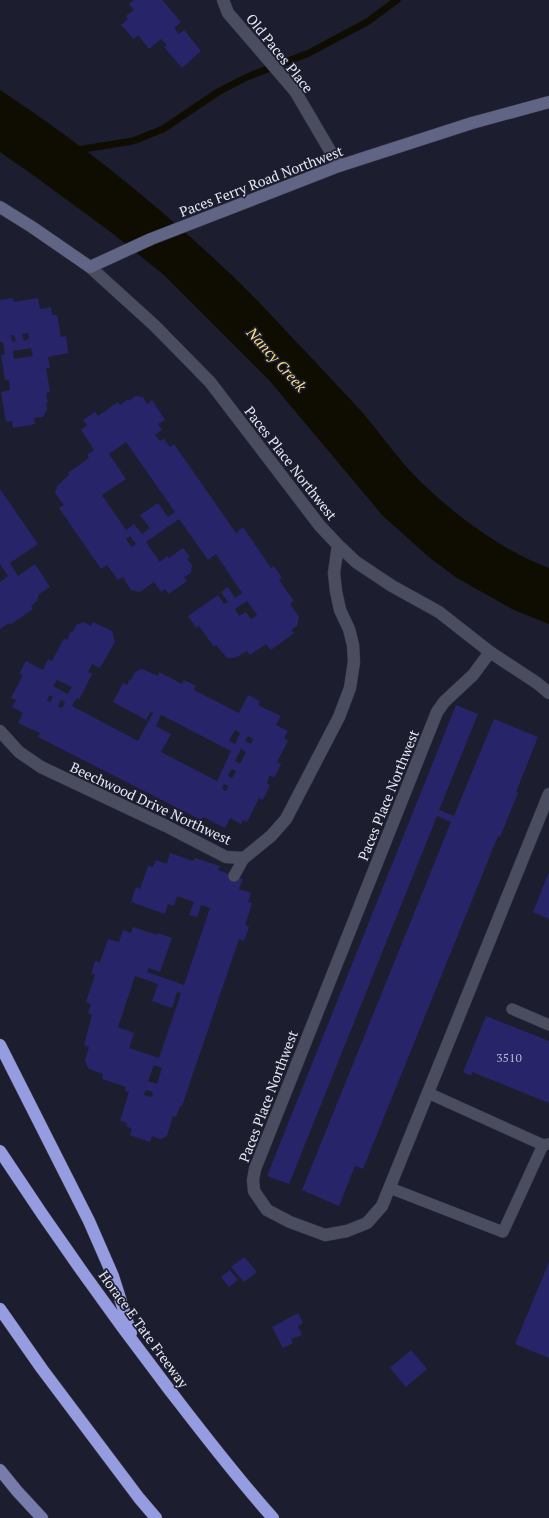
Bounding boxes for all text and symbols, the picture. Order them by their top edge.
street label: Old Paces Place [242,9,318,97]
street label: Paces Ferry Road Northwest [176,141,346,221]
water label: Nancy Creek [242,322,312,396]
street label: Paces Place Northwest [241,402,342,524]
street label: Paces Place Northwest [353,726,423,863]
street label: Beechwood Drive Northwest [67,757,236,849]
street label: Paces Place Northwest [234,1027,302,1165]
house number: 3510 [496,1050,522,1065]
street label: Horace E Tate Freeway [95,1266,194,1392]

